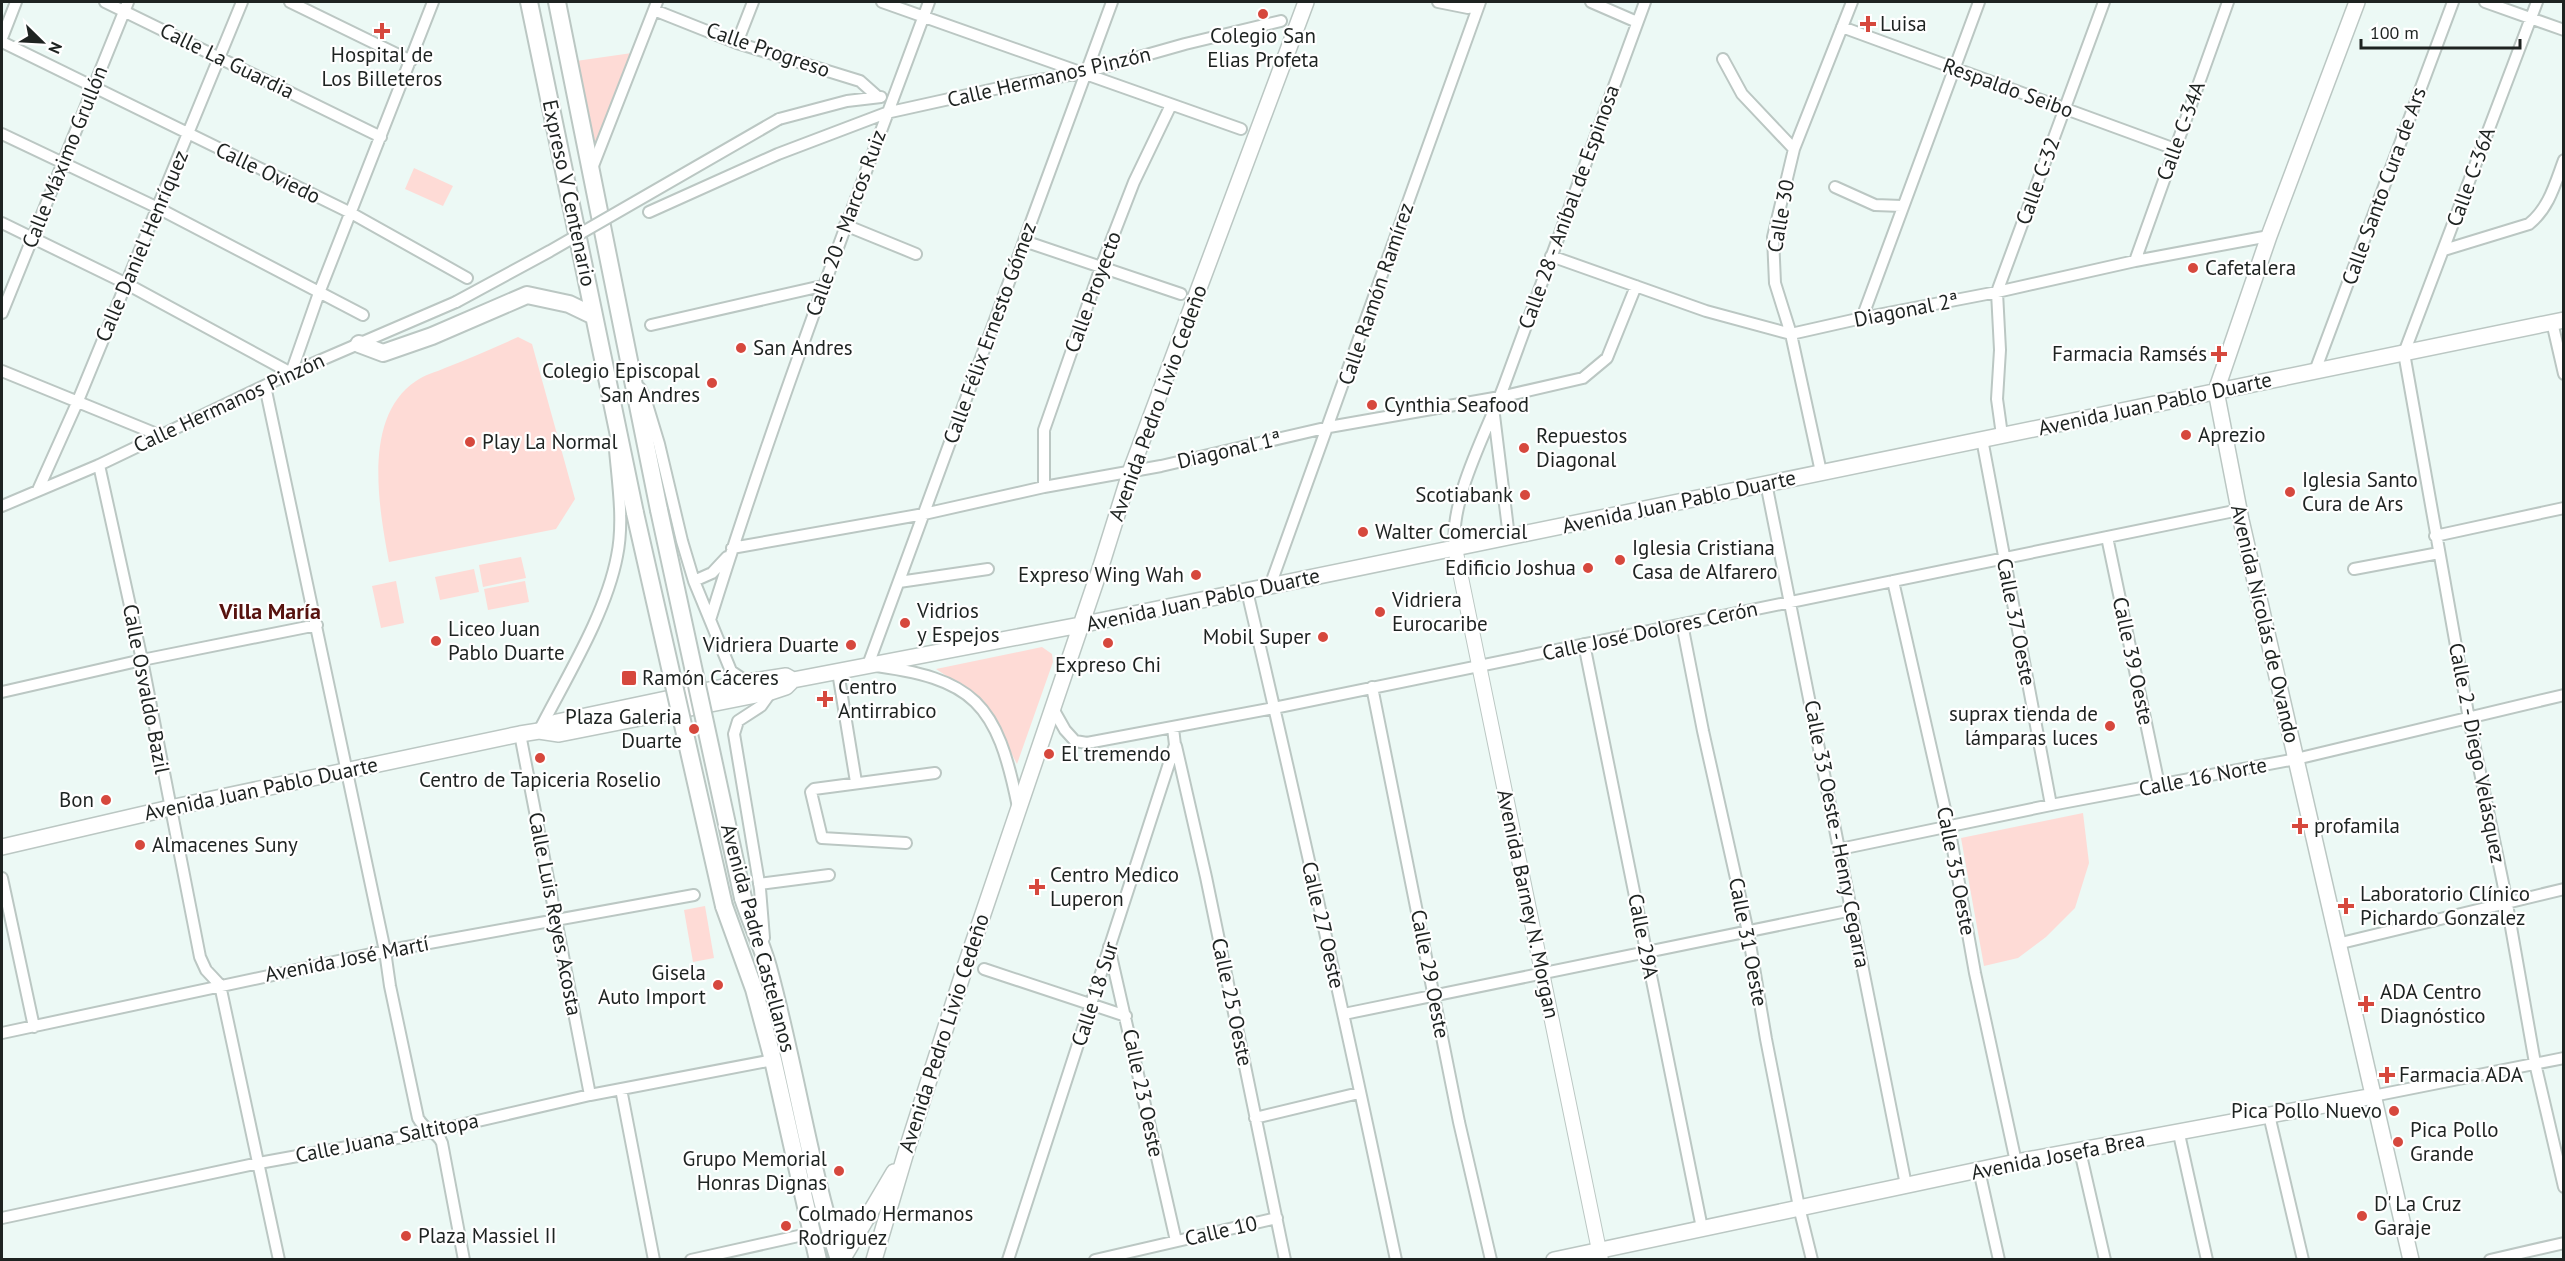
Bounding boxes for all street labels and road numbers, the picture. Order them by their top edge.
street label: Calle La Guardia [156,16,299,105]
street label: Calle Progreso [703,16,834,83]
street label: Calle Hermanos Pinzón [945,40,1153,113]
street label: Respaldo Seibo [1939,51,2077,124]
street label: Calle Máximo Grullón [16,62,113,252]
street label: Calle C-34A [2150,77,2211,184]
street label: Calle 28 - Aníbal de Espinosa [1512,81,1625,333]
street label: Calle Santo Cura de Ars [2335,83,2432,288]
street label: Expreso V Centenario [537,97,602,289]
street label: Calle C-36A [2440,123,2501,230]
street label: Calle 20 - Marcos Ruiz [799,126,892,320]
street label: Calle C-32 [2009,133,2066,228]
street label: Calle Oviedo [211,136,325,210]
street label: Calle Daniel Henríquez [89,146,194,346]
street label: Calle 30 [1761,177,1800,254]
street label: Calle Ramón Ramírez [1332,199,1419,389]
street label: Calle Félix Ernesto Gómez [937,218,1042,447]
street label: Calle Proyecto [1058,227,1127,356]
street label: Avenida Pedro Livio Cedeño [1102,281,1213,525]
street label: Diagonal 2ª [1852,286,1960,333]
street label: Calle Hermanos Pinzón [129,346,329,459]
street label: Avenida Juan Pablo Duarte [2036,366,2274,441]
street label: Diagonal 1ª [1174,424,1283,475]
street label: Avenida Juan Pablo Duarte [1560,464,1798,539]
street label: Avenida Nicolás de Ovando [2225,502,2306,746]
street label: Calle 37 Oeste [1991,556,2042,688]
street label: Avenida Juan Pablo Duarte [1084,562,1322,637]
street label: Calle José Dolores Cerón [1540,594,1760,667]
street label: Calle 39 Oeste [2107,594,2160,728]
street label: Calle Osvaldo Bazil [117,602,176,776]
street label: Calle 2 - Diego Velásquez [2443,640,2512,865]
street label: Calle 33 Oeste - Henry Cegarra [1798,698,1877,970]
street label: Avenida Juan Pablo Duarte [142,751,380,826]
street label: Calle 16 Norte [2137,751,2269,802]
street label: Avenida Barney N. Morgan [1491,787,1566,1021]
street label: Calle 35 Oeste [1931,804,1982,938]
street label: Calle Luis Reyes Acosta [523,810,588,1018]
street label: Avenida Padre Castellanos [715,821,802,1055]
street label: Calle 27 Oeste [1296,859,1351,991]
street label: Calle 31 Oeste [1723,875,1774,1009]
street label: Calle 29A [1622,891,1665,981]
street label: Calle 29 Oeste [1405,907,1456,1041]
street label: Avenida Pedro Livio Cedeño [892,910,995,1156]
street label: Avenida José Martí [263,929,432,988]
street label: Calle 25 Oeste [1206,935,1259,1069]
street label: Calle 18 Sur [1065,938,1124,1050]
street label: Calle 23 Oeste [1117,1026,1170,1160]
street label: Calle Juana Saltitopa [293,1106,481,1169]
street label: Avenida Josefa Brea [1969,1125,2147,1186]
street label: Calle 10 [1182,1209,1260,1252]

